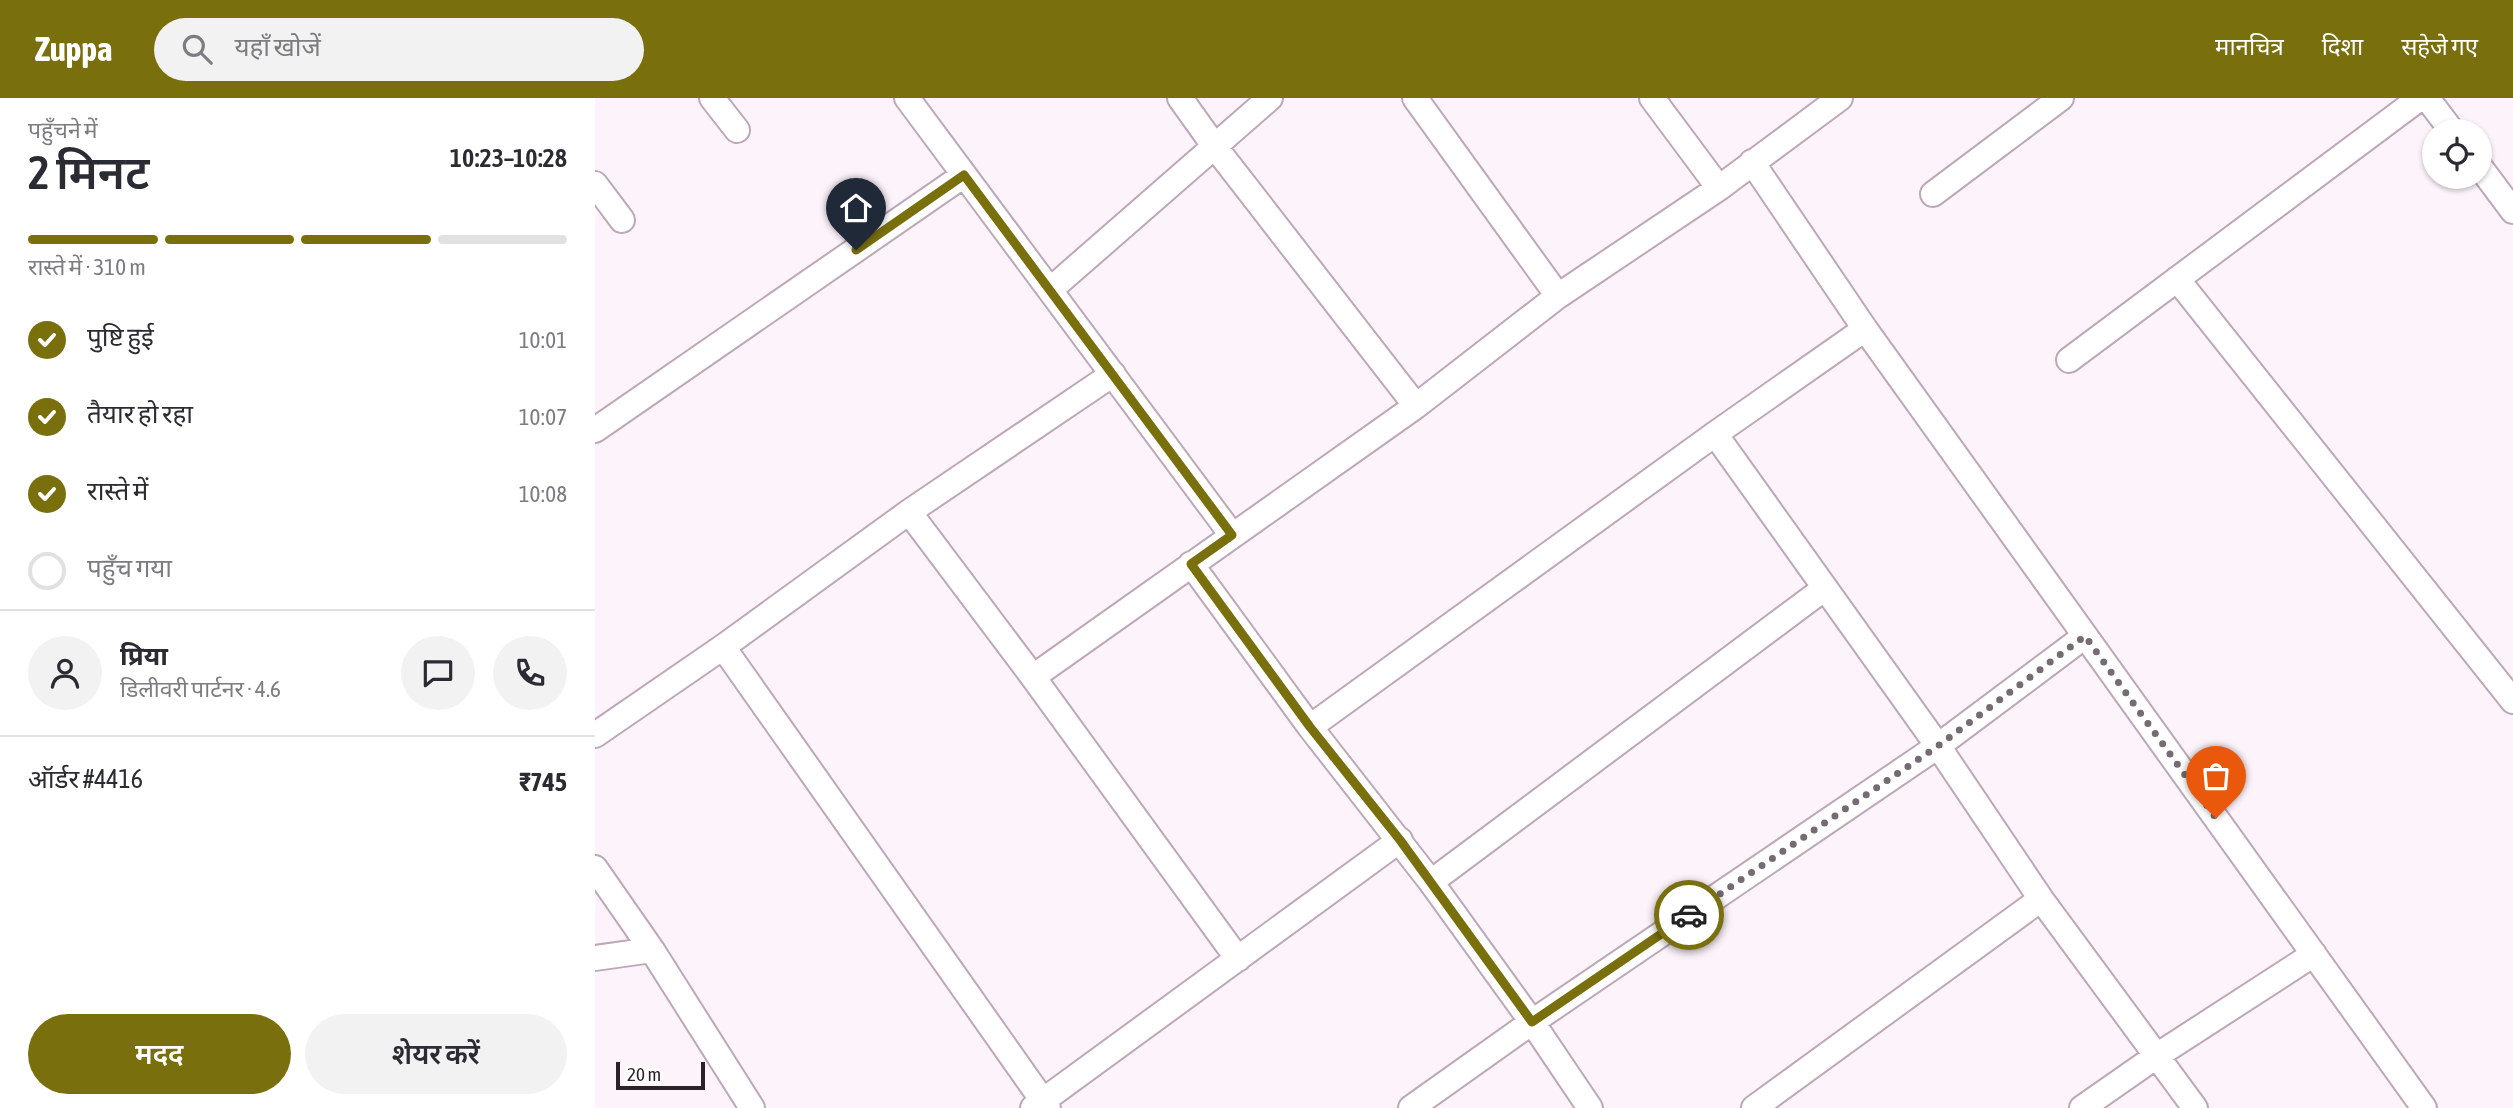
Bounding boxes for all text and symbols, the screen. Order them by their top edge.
search box [154,18,644,81]
text: Zuppa [35,30,112,68]
icon: search [178,30,216,68]
text: यहाँ खोजें [234,32,321,62]
text: मानचित्र [2215,33,2284,60]
text: दिशा [2322,33,2363,60]
text: सहेजे गए [2401,33,2478,60]
text: पहुँचने में [28,117,98,143]
map controls [2422,119,2492,189]
button: locate [2422,119,2492,189]
text: 10:23–10:28 [450,143,567,173]
text: 2 मिनट [28,146,149,199]
pin [826,178,886,250]
icon: home [837,189,875,227]
text: रास्ते में · 310 m [28,254,146,280]
icon: check [28,321,66,359]
text: पुष्टि हुई [87,322,154,352]
text: 10:01 [519,327,567,353]
icon: check [28,398,66,436]
text: तैयार हो रहा [87,399,193,429]
text: 10:07 [519,404,567,430]
icon: check [28,475,66,513]
text: रास्ते में [87,476,148,506]
text: 10:08 [519,481,567,507]
text: पहुँच गया [87,553,172,583]
button: person [28,636,102,710]
button: chat [401,636,475,710]
button: phone [493,636,567,710]
text: प्रिया [120,641,168,671]
text: डिलीवरी पार्टनर · 4.6 [120,676,281,702]
pin [2186,746,2246,818]
icon: bag [2197,757,2235,795]
text: ऑर्डर #4416 [28,764,143,794]
text: ₹745 [519,767,567,797]
courier [1654,880,1724,950]
icon: car [1670,896,1708,934]
button: मदद [28,1014,291,1094]
button: शेयर करें [305,1014,567,1094]
scale bar [616,1059,705,1091]
text: 20 m [627,1063,661,1085]

